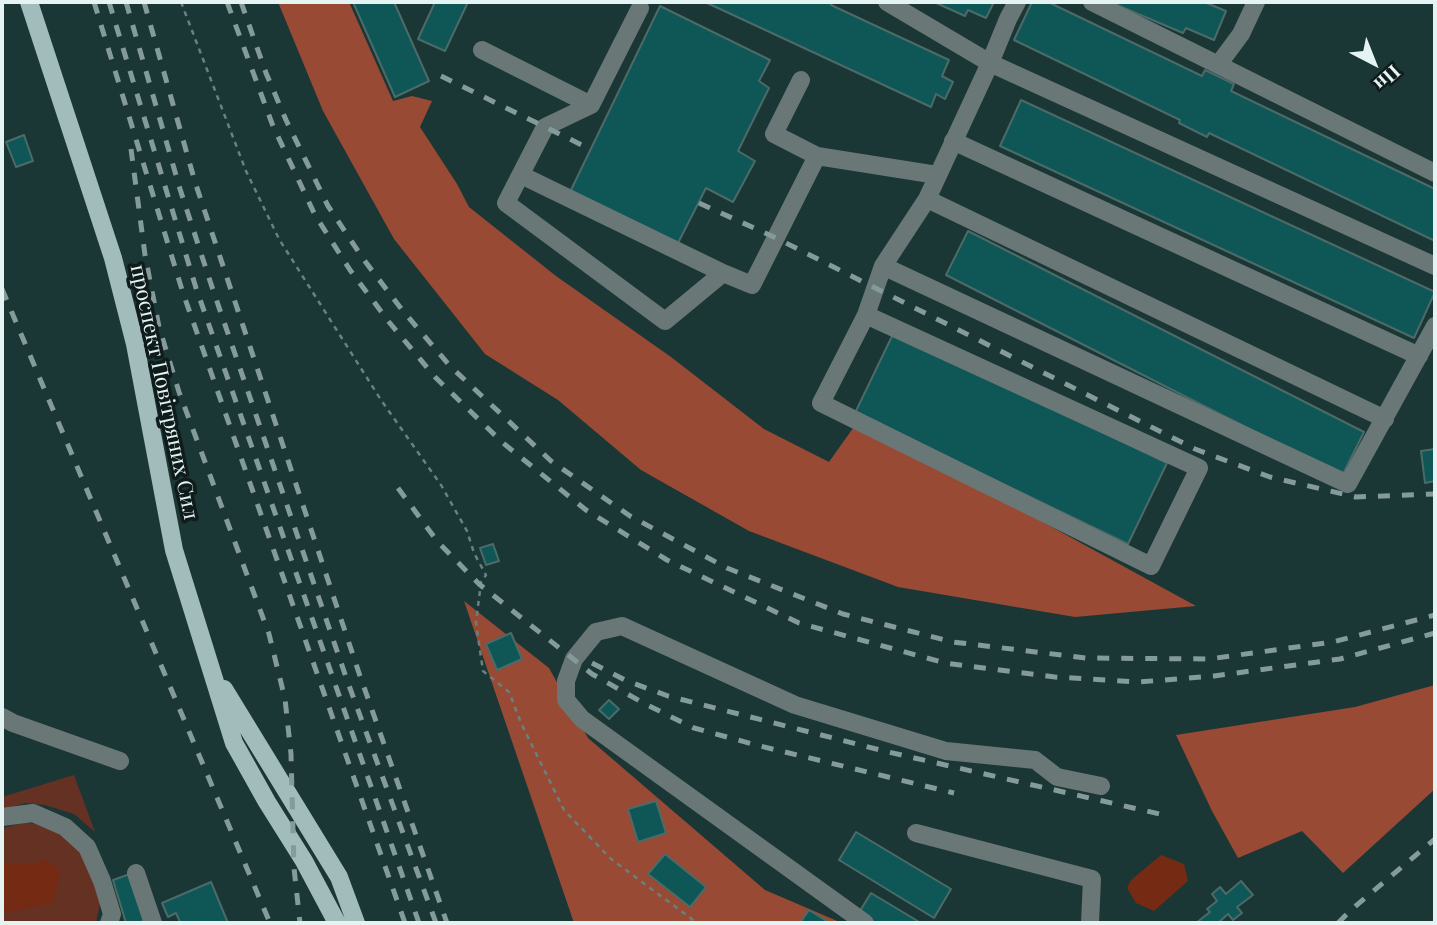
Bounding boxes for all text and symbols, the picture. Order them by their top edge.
north arrow [1339,28,1409,98]
text: Пн [1369,60,1407,97]
street label: проспект Повітряних Сил [125,262,203,522]

